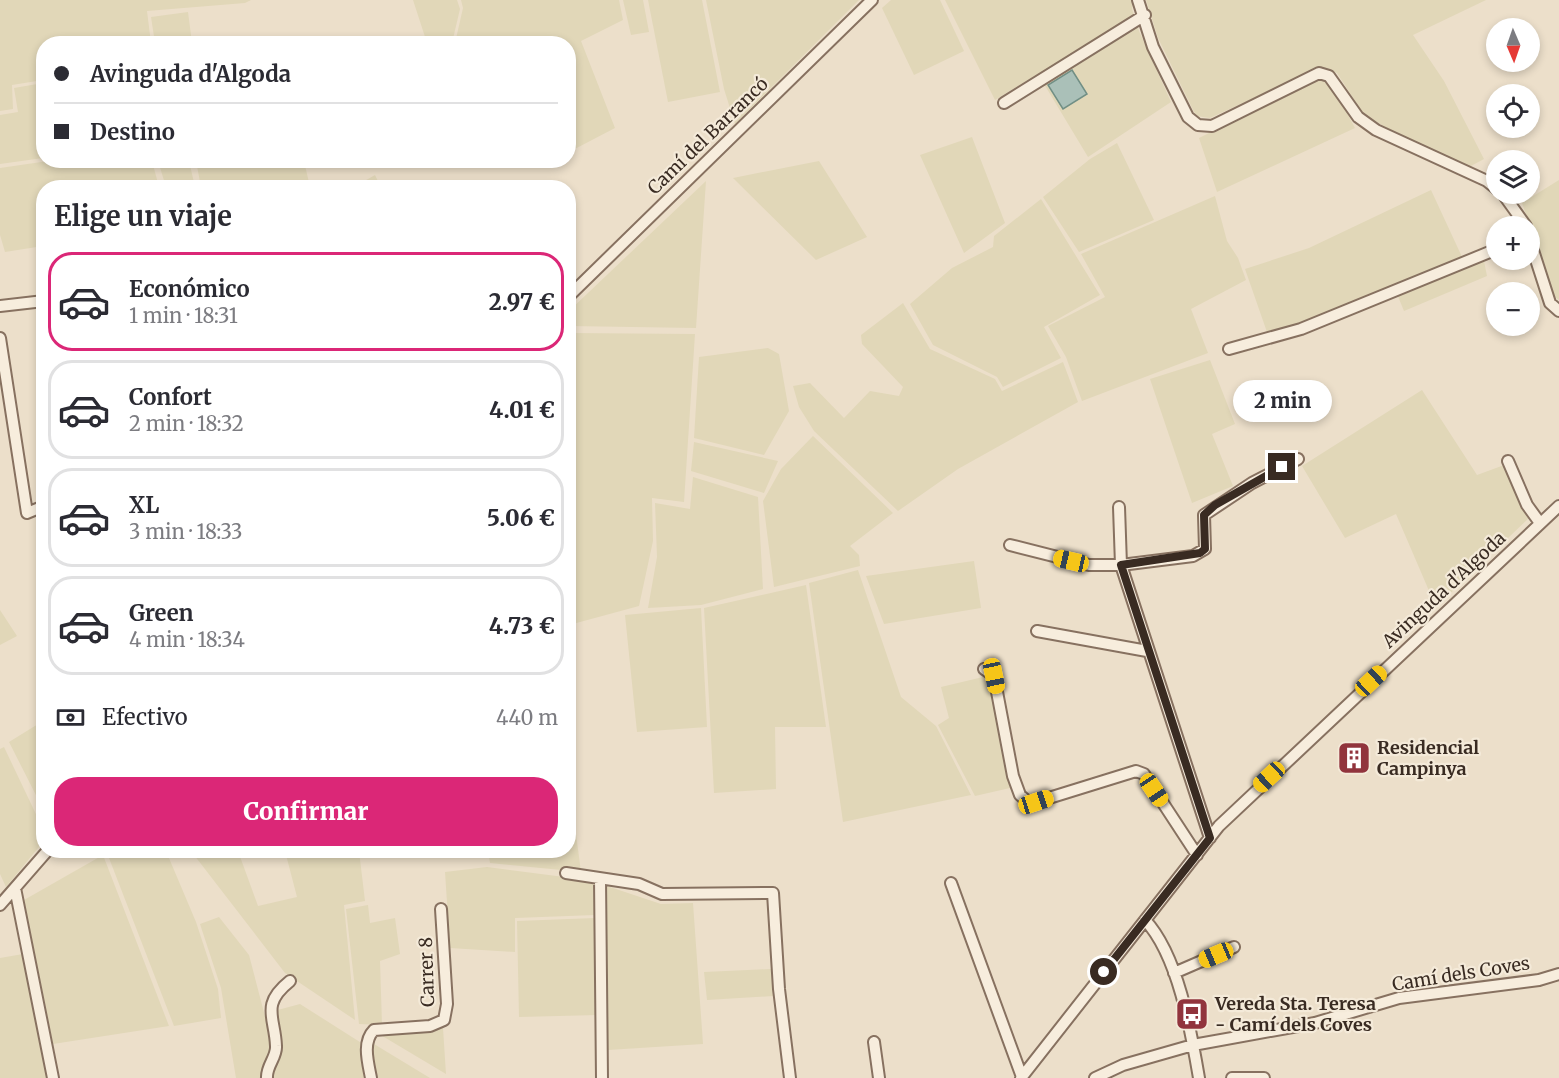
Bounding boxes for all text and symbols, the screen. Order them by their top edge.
north arrow [1486,18,1540,72]
map controls [1486,18,1540,336]
text: Avinguda d'Algoda [90,60,291,88]
street label: Camí del Barrancó [643,72,773,199]
button: locate [1486,84,1540,138]
text: Destino [90,118,175,146]
button: layers [1486,150,1540,204]
text: Elige un viaje [54,199,232,233]
button: + [1486,216,1540,270]
icon: car [57,275,111,329]
text: Económico [129,275,250,303]
button: − [1486,282,1540,336]
text: 2.97 € [489,288,555,316]
text: 1 min · 18:31 [129,303,238,328]
callout: 2 min [1232,380,1332,422]
icon: car [57,383,111,437]
text: Confort [129,383,212,411]
text: 2 min [1254,388,1311,413]
text: 4.01 € [489,396,555,424]
text: 2 min · 18:32 [129,411,244,436]
route end [1268,453,1295,480]
icon: car [57,491,111,545]
text: XL [129,491,159,519]
text: 5.06 € [487,504,555,532]
text: 3 min · 18:33 [129,519,242,544]
street label: Avinguda d'Algoda [1376,526,1510,653]
car [1051,548,1091,574]
icon: car [57,599,111,653]
text: Green [129,599,193,627]
text: 4.73 € [489,612,555,640]
text: 4 min · 18:34 [129,627,245,652]
car [981,657,1007,695]
car [1352,662,1390,700]
icon: cash [54,701,87,734]
text: Efectivo [102,703,188,731]
text: 440 m [496,705,558,730]
place label: Residencial Campinya [1377,736,1479,780]
building icon: Residencial Campinya [1336,740,1372,776]
car [1250,758,1288,796]
car [1136,770,1172,810]
button: Confirmar [54,777,558,846]
car [1016,788,1056,816]
street label: Carrer 8 [414,937,439,1007]
car [1196,940,1236,970]
street label: Camí dels Coves [1391,951,1531,996]
route start [1090,958,1117,985]
place label: Vereda Sta. Teresa - Camí dels Coves [1214,992,1376,1036]
bus stop icon: Vereda Sta. Teresa - Camí dels Coves [1174,996,1210,1032]

